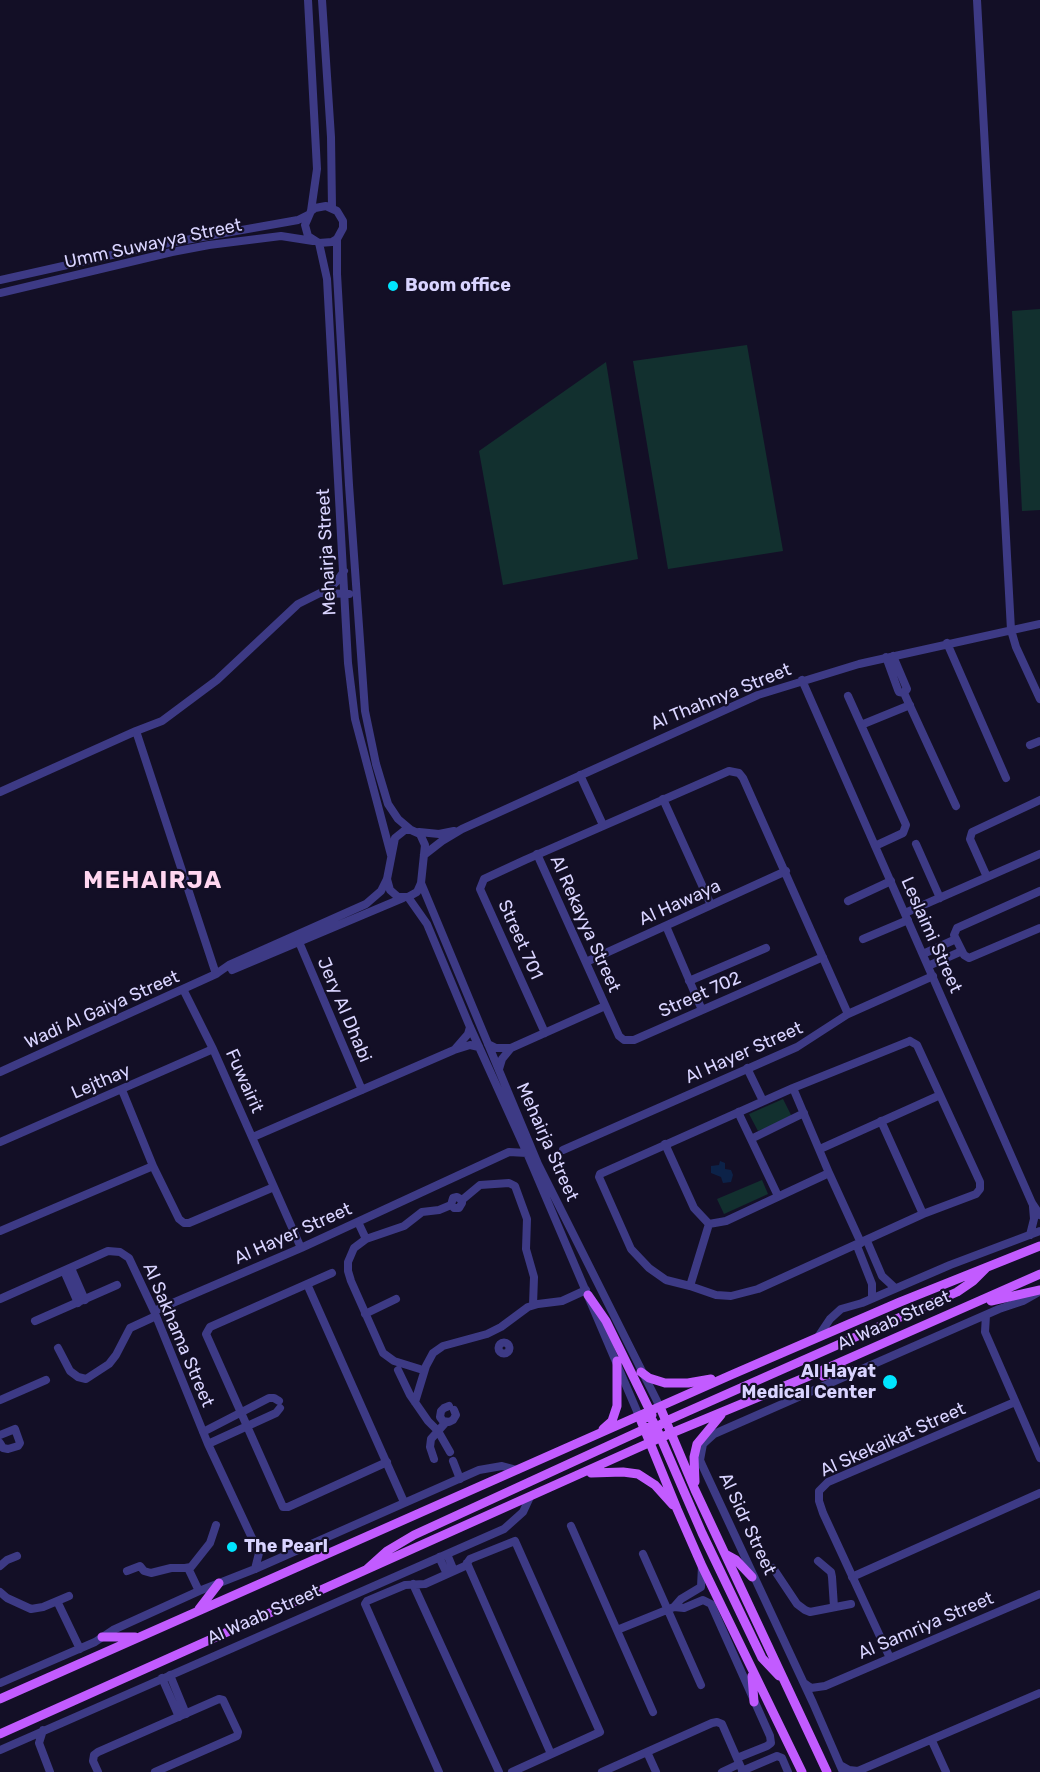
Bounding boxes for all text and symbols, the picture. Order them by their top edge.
street label: Umm Suwayya Street [62,215,244,273]
place label: Boom office [405,275,511,297]
marker: Boom office [386,279,400,293]
street label: Mehairja Street [313,488,341,616]
street label: Al Thahnya Street [648,659,794,735]
street label: Al Rekayya Street [545,852,625,996]
district label: MEHAIRJA [83,867,223,895]
street label: Leslaimi Street [896,874,966,996]
street label: Al Hawaya [636,875,724,931]
street label: Street 701 [493,897,547,983]
street label: Jery Al Dhabi [312,954,376,1066]
street label: Wadi Al Gaiya Street [21,966,183,1054]
street label: Street 702 [656,967,744,1023]
street label: Al Hayer Street [682,1017,806,1089]
street label: Fuwairit [220,1046,268,1116]
street label: Lejthay [68,1060,134,1104]
street label: Mehairja Street [511,1079,583,1205]
street label: Al Hayer Street [231,1198,355,1270]
street label: Al Sakhama Street [138,1260,218,1410]
street label: Al Waab Street [834,1286,954,1356]
place label: Al Hayat Medical Center [742,1361,876,1404]
marker: Al Hayat Medical Center [881,1373,899,1391]
street label: Al Skekaikat Street [817,1398,969,1482]
street label: Al Sidr Street [714,1469,780,1579]
place label: The Pearl [244,1536,328,1558]
marker: The Pearl [225,1540,239,1554]
street label: Al Waab Street [204,1580,324,1650]
street label: Al Samriya Street [855,1588,997,1664]

